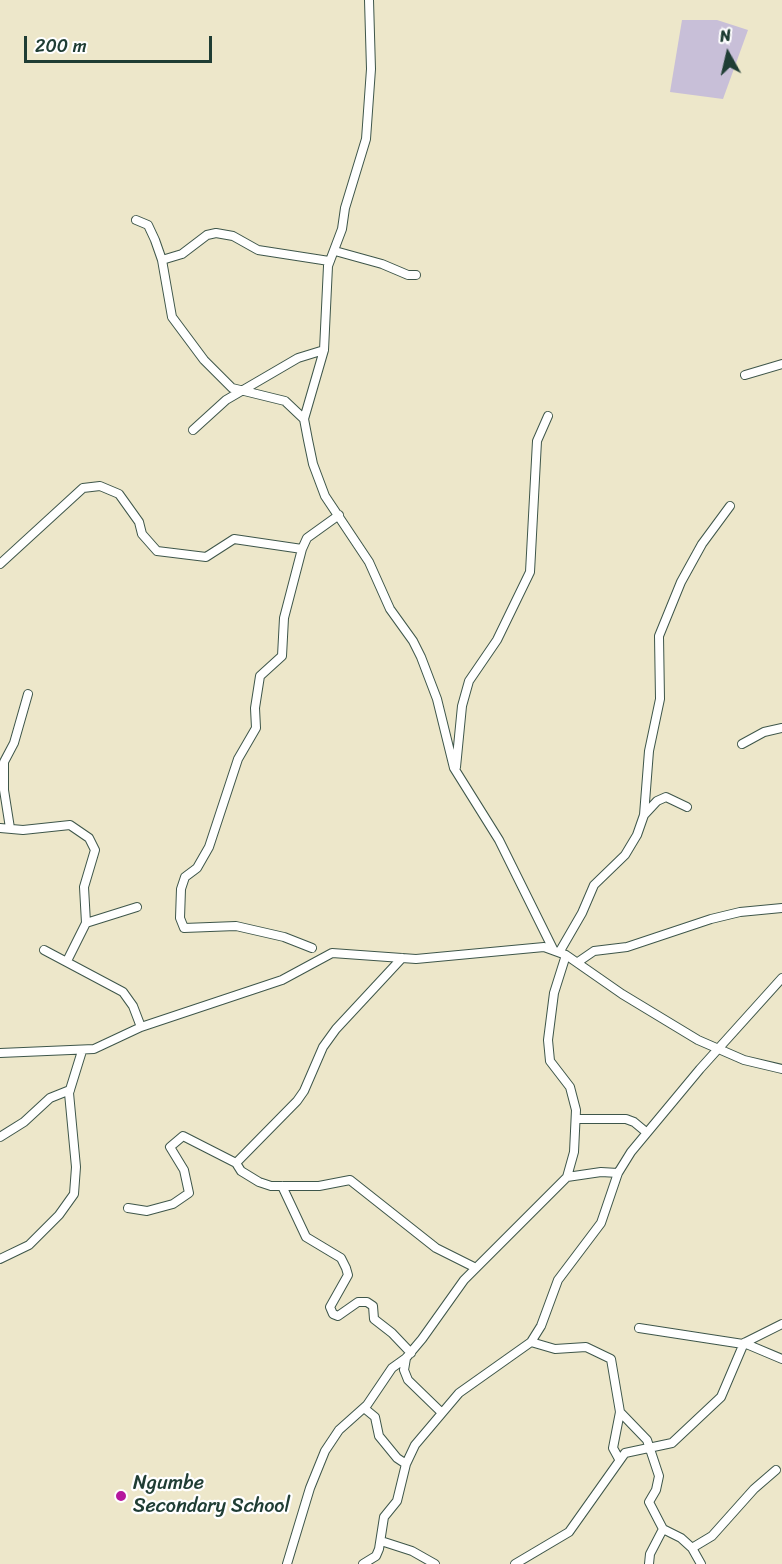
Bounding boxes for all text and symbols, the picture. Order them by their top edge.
text: N [718,21,733,51]
scale bar [27,24,214,62]
north arrow [698,24,758,84]
text: 200 m [35,30,87,62]
place label: Ngumbe Secondary School [133,1472,290,1519]
marker: Ngumbe Secondary School [114,1489,128,1503]

